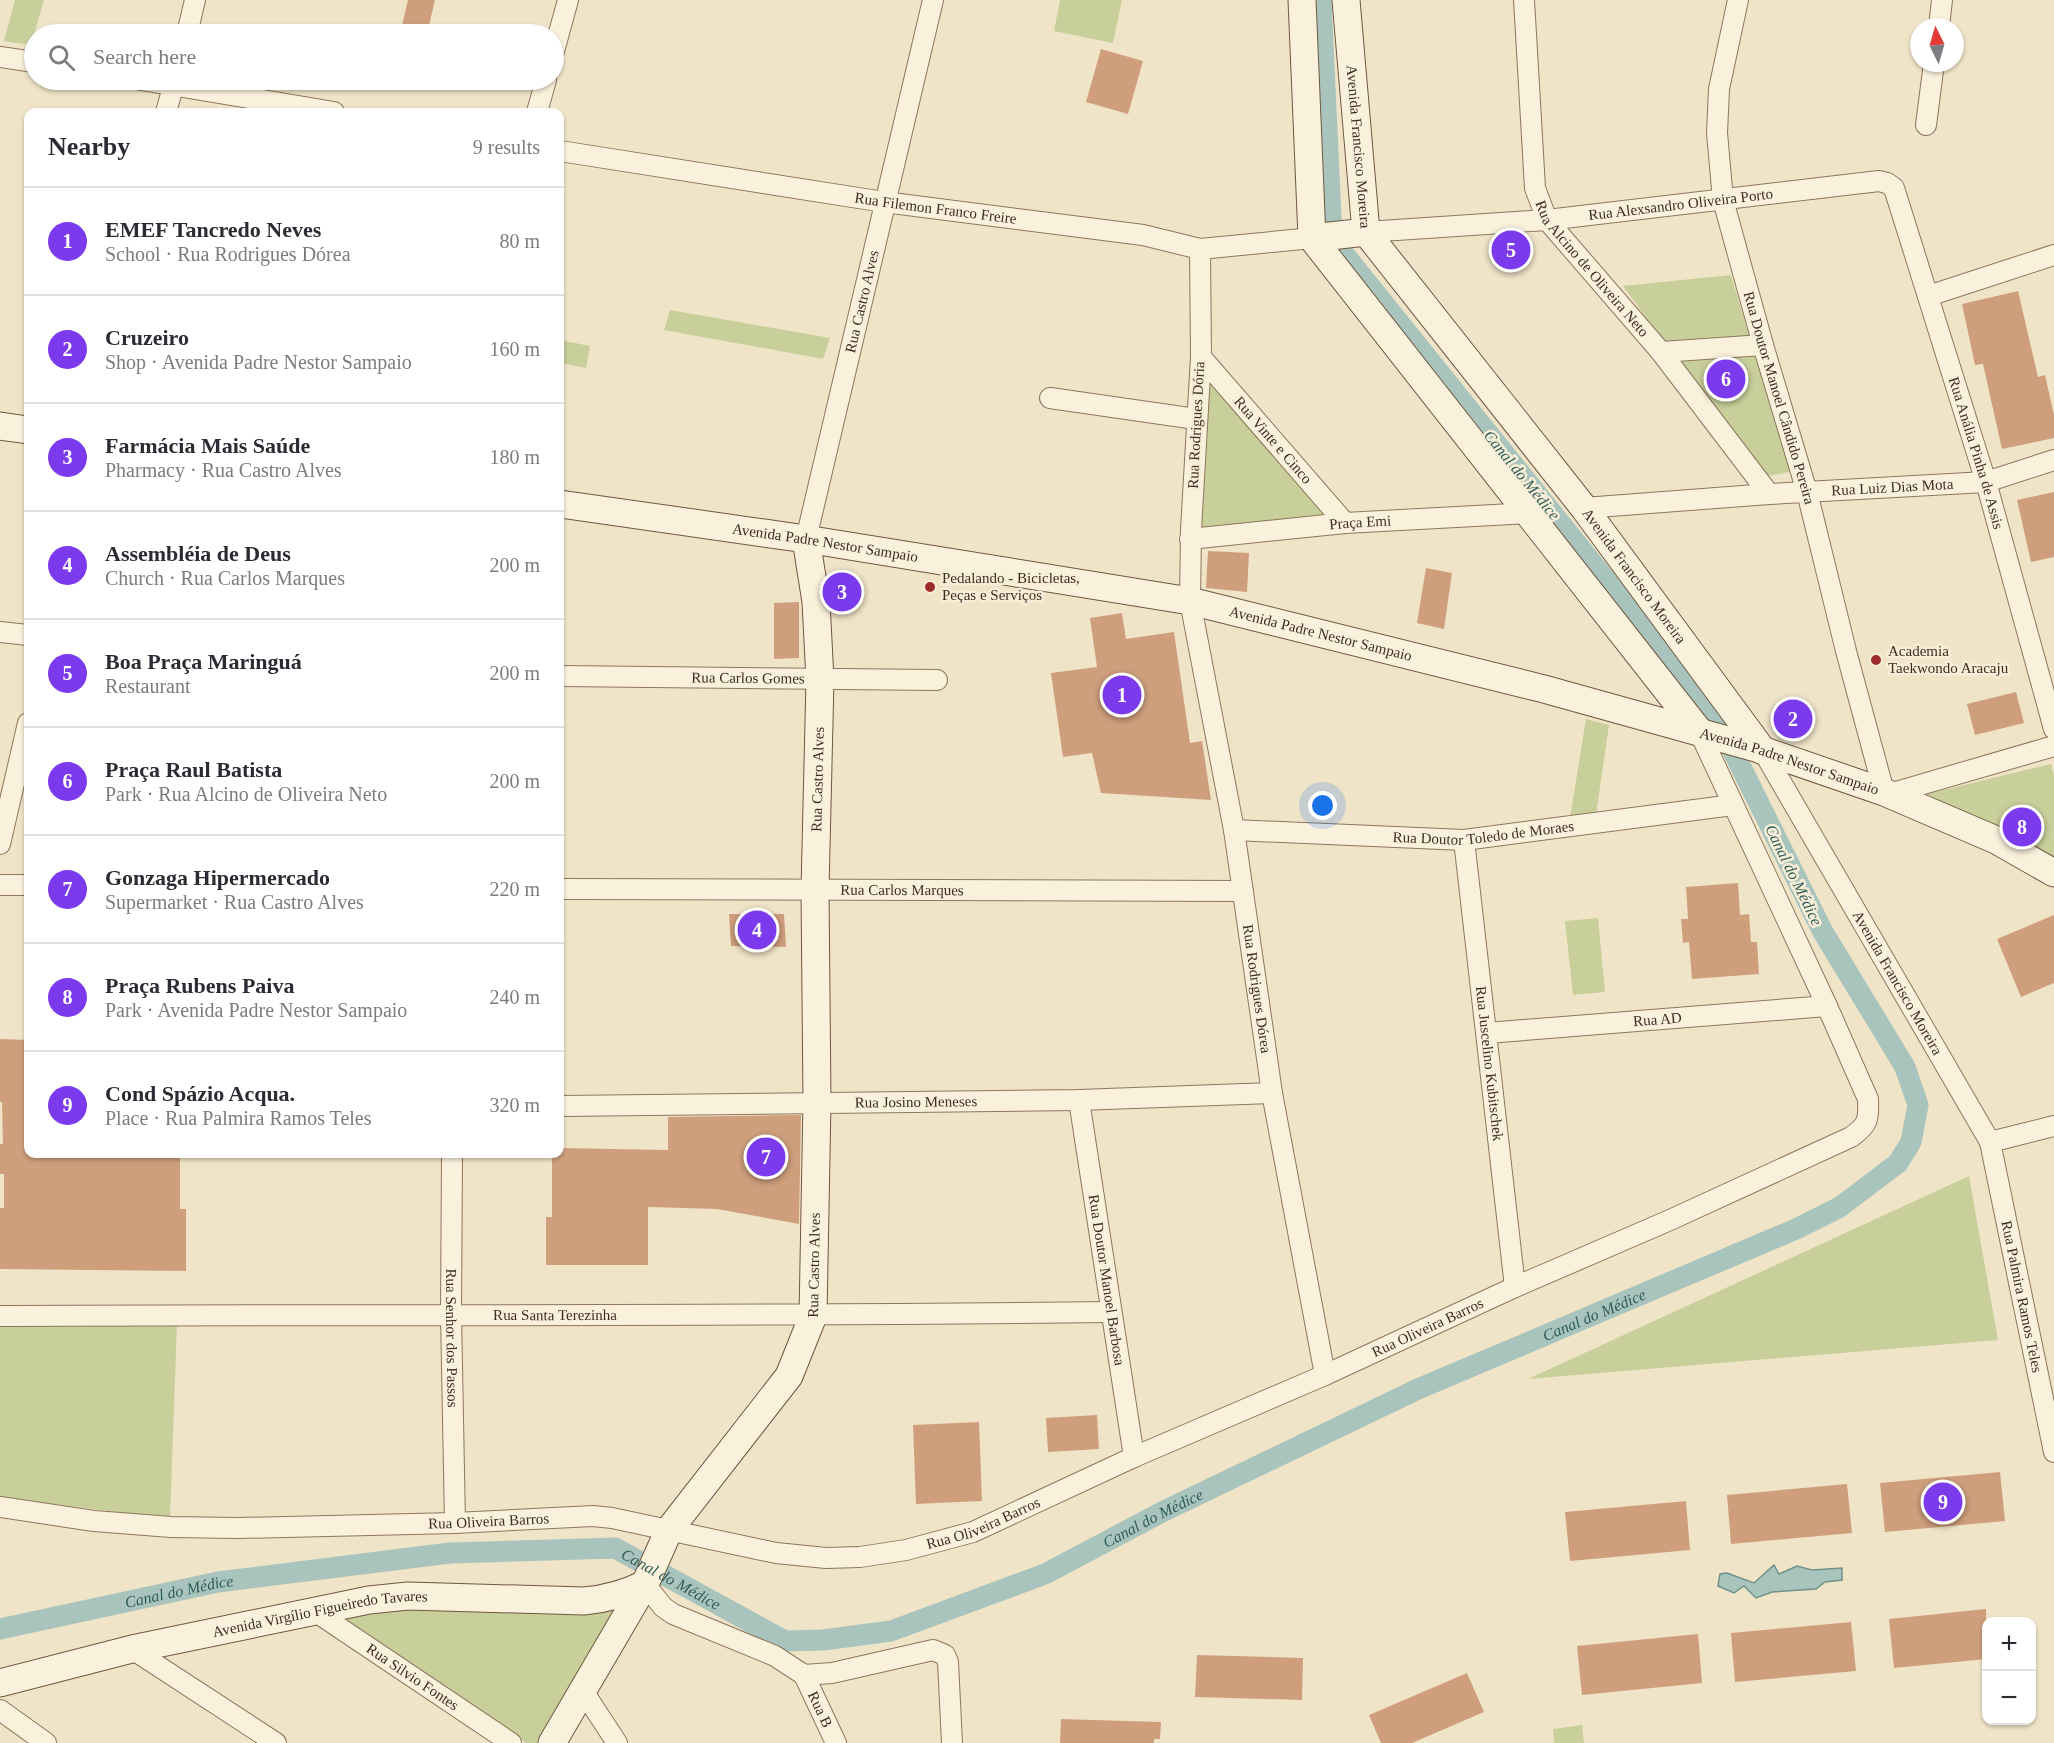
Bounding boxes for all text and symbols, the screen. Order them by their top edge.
north arrow [1910,18,1964,72]
search box [24,24,564,90]
icon: search [45,41,78,74]
text: Search here [93,44,196,69]
street label: Avenida Francisco Moreira [1344,64,1374,229]
text: Nearby [48,132,130,161]
text: 9 results [473,136,540,158]
street label: Rua Alexsandro Oliveira Porto [1588,186,1774,223]
street label: Rua Filemon Franco Freire [854,190,1018,227]
street label: Rua Alcino de Oliveira Neto [1532,198,1652,340]
text: EMEF Tancredo Neves [105,217,321,242]
pin: 5 [1492,228,1530,272]
text: 1 [63,230,73,252]
text: 80 m [499,230,540,252]
text: School · Rua Rodrigues Dórea [105,243,351,265]
street label: Rua Castro Alves [842,248,882,354]
street label: Rua Doutor Manoel Cândido Pereira [1741,290,1818,506]
text: Cruzeiro [105,325,189,350]
text: 2 [63,338,73,360]
text: 160 m [489,338,540,360]
text: Shop · Avenida Padre Nestor Sampaio [105,351,412,373]
pin: 6 [1706,356,1746,401]
street label: Rua Rodrigues Dória [1185,361,1207,489]
street label: Rua Anália Pinha de Assis [1946,375,2007,531]
street label: Rua Vinte e Cinco [1231,393,1315,487]
water label: Canal do Médice [1481,427,1563,523]
text: Farmácia Mais Saúde [105,433,310,458]
text: 3 [63,446,73,468]
text: 180 m [489,446,540,468]
text: Pharmacy · Rua Castro Alves [105,459,342,481]
street label: Rua Luiz Dias Mota [1831,476,1954,499]
street label: Avenida Francisco Moreira [1579,505,1689,647]
street label: Praça Emi [1328,513,1392,533]
street label: Avenida Padre Nestor Sampaio [731,521,919,565]
text: Assembléia de Deus [105,541,291,566]
text: 4 [63,554,73,576]
text: 200 m [489,554,540,576]
text: Church · Rua Carlos Marques [105,567,345,589]
pin: 3 [822,570,862,614]
place label: Pedalando - Bicicletas, Peças e Serviços [942,570,1080,603]
marker: Pedalando - Bicicletas, Peças e Serviços [923,580,937,594]
street label: Avenida Padre Nestor Sampaio [1228,603,1414,664]
place label: Academia Taekwondo Aracaju [1888,643,2009,676]
text: Boa Praça Maringuá [105,649,302,674]
marker: Academia Taekwondo Aracaju [1869,653,1883,667]
text: 5 [63,662,73,684]
text: 200 m [489,662,540,684]
street label: Rua Carlos Gomes [691,669,805,687]
pin: 1 [1102,672,1142,718]
text: Restaurant [105,675,191,697]
pin: 2 [1774,696,1812,742]
street label: Avenida Padre Nestor Sampaio [1698,725,1881,798]
street label: Rua Castro Alves [808,726,827,832]
text: Praça Raul Batista [105,757,282,782]
text: 6 [63,770,73,792]
text: 200 m [489,770,540,792]
text: Park · Rua Alcino de Oliveira Neto [105,783,387,805]
your location [1308,791,1337,820]
pin: 8 [2002,804,2042,850]
street label: Rua Doutor Toledo de Moraes [1392,818,1575,848]
water label: Canal do Médice [1762,822,1826,928]
text: Gonzaga Hipermercado [105,865,330,890]
text: 7 [63,878,73,900]
text: 220 m [489,878,540,900]
street label: Rua Carlos Marques [840,882,964,898]
text: Supermarket · Rua Castro Alves [105,891,364,913]
pin: 4 [738,908,777,952]
street label: Avenida Francisco Moreira [1849,908,1946,1058]
street label: Rua Rodrigues Dórea [1240,923,1274,1055]
text: Praça Rubens Paiva [105,973,294,998]
street label: Rua Juscelino Kubitschek [1473,985,1506,1142]
text: 8 [63,986,73,1008]
text: 240 m [489,986,540,1008]
text: Park · Avenida Padre Nestor Sampaio [105,999,407,1021]
street label: Rua AD [1633,1010,1683,1029]
text: Cond Spázio Acqua. [105,1081,295,1106]
street label: Rua Josino Meneses [855,1093,978,1111]
text: 9 [63,1094,73,1116]
text: 320 m [489,1094,540,1116]
text: Place · Rua Palmira Ramos Teles [105,1107,372,1129]
pin: 7 [746,1134,786,1180]
street label: Rua Doutor Manoel Barbosa [1086,1193,1128,1367]
street label: Rua Castro Alves [805,1212,823,1318]
street label: Rua Palmira Ramos Teles [1998,1219,2045,1374]
street label: Rua Senhor dos Passos [443,1269,461,1408]
water label: Canal do Médice [1540,1285,1648,1344]
street label: Rua Oliveira Barros [1369,1295,1486,1360]
street label: Rua Santa Terezinha [493,1307,617,1323]
pin: 9 [1924,1480,1962,1524]
water label: Canal do Médice [1100,1485,1206,1550]
street label: Rua Oliveira Barros [925,1494,1043,1552]
street label: Rua Oliveira Barros [428,1510,550,1532]
water label: Canal do Médice [619,1545,724,1613]
water label: Canal do Médice [123,1572,234,1610]
street label: Avenida Virgílio Figueiredo Tavares [211,1588,428,1640]
map controls [1982,1617,2036,1725]
button: + [1982,1617,2036,1671]
street label: Rua Silvio Fontes [364,1640,462,1714]
button: − [1982,1671,2036,1725]
street label: Rua B [805,1689,835,1730]

